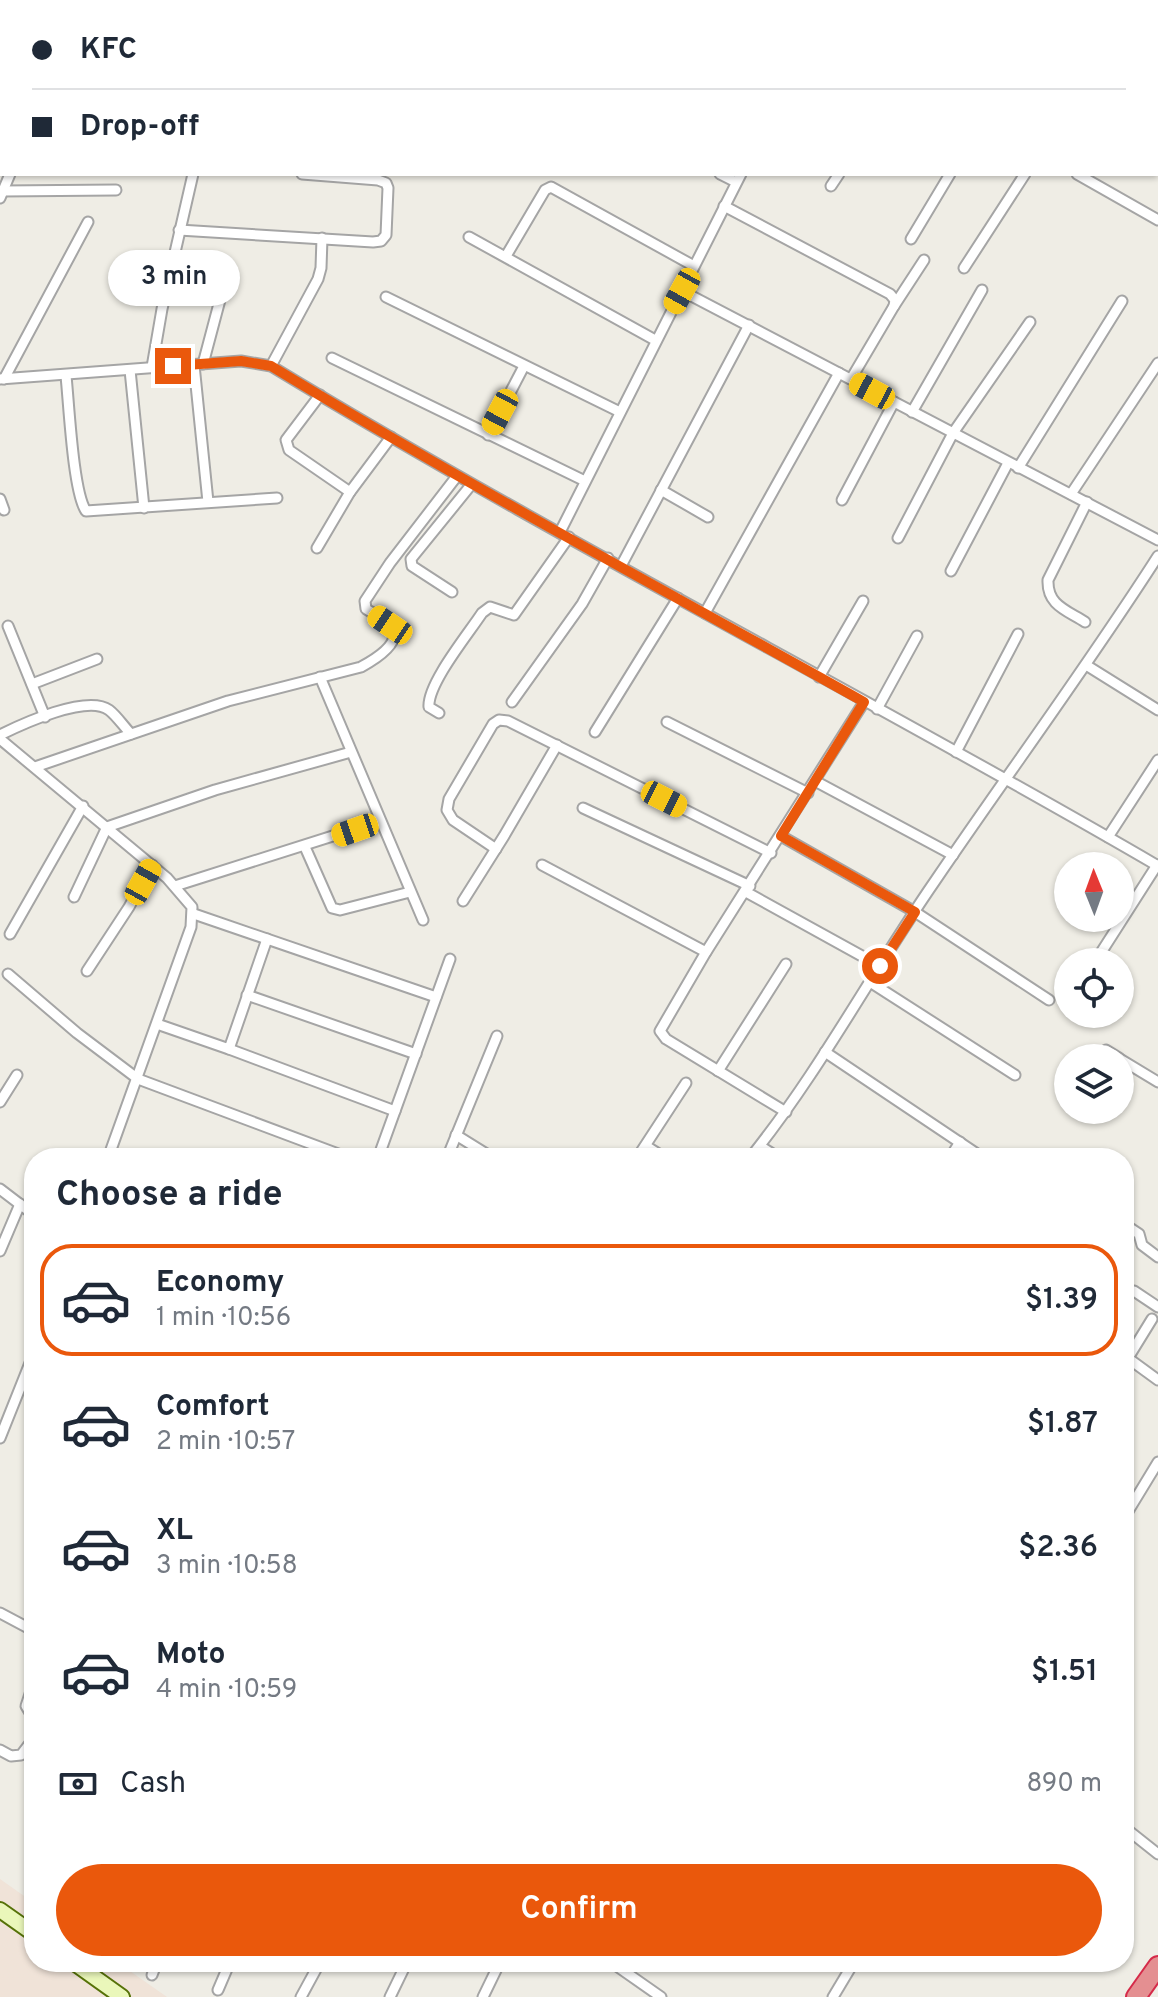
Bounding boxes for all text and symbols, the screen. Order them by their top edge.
text: KFC [80,32,137,69]
text: Drop-off [80,109,199,146]
callout: 3 min [107,250,239,306]
text: 3 min [141,261,207,294]
car [660,264,704,318]
route end [155,348,191,384]
car [845,369,899,413]
car [478,385,522,439]
car [363,602,417,648]
car [637,777,691,821]
car [328,811,382,849]
north arrow [1054,852,1134,932]
map controls [1054,852,1134,1124]
car [121,855,165,909]
route start [862,948,898,984]
button: locate [1054,948,1134,1028]
button: layers [1054,1044,1134,1124]
text: Choose a ride [56,1173,282,1219]
icon: car [60,1264,132,1336]
text: Economy [156,1265,284,1302]
text: $1.39 [1025,1282,1098,1319]
text: 1 min · 10:56 [156,1302,291,1335]
icon: car [60,1388,132,1460]
text: Comfort [156,1389,269,1426]
text: $1.87 [1027,1406,1098,1443]
text: 2 min · 10:57 [156,1426,295,1459]
icon: car [60,1512,132,1584]
text: XL [156,1513,193,1550]
text: $2.36 [1018,1530,1098,1567]
text: 3 min · 10:58 [156,1550,298,1583]
icon: car [60,1636,132,1708]
text: Moto [156,1637,226,1674]
text: $1.51 [1031,1654,1098,1691]
text: 4 min · 10:59 [156,1674,297,1707]
icon: cash [56,1762,100,1806]
text: Cash [120,1766,186,1803]
text: 890 m [1026,1768,1102,1801]
button: Confirm [56,1864,1102,1956]

